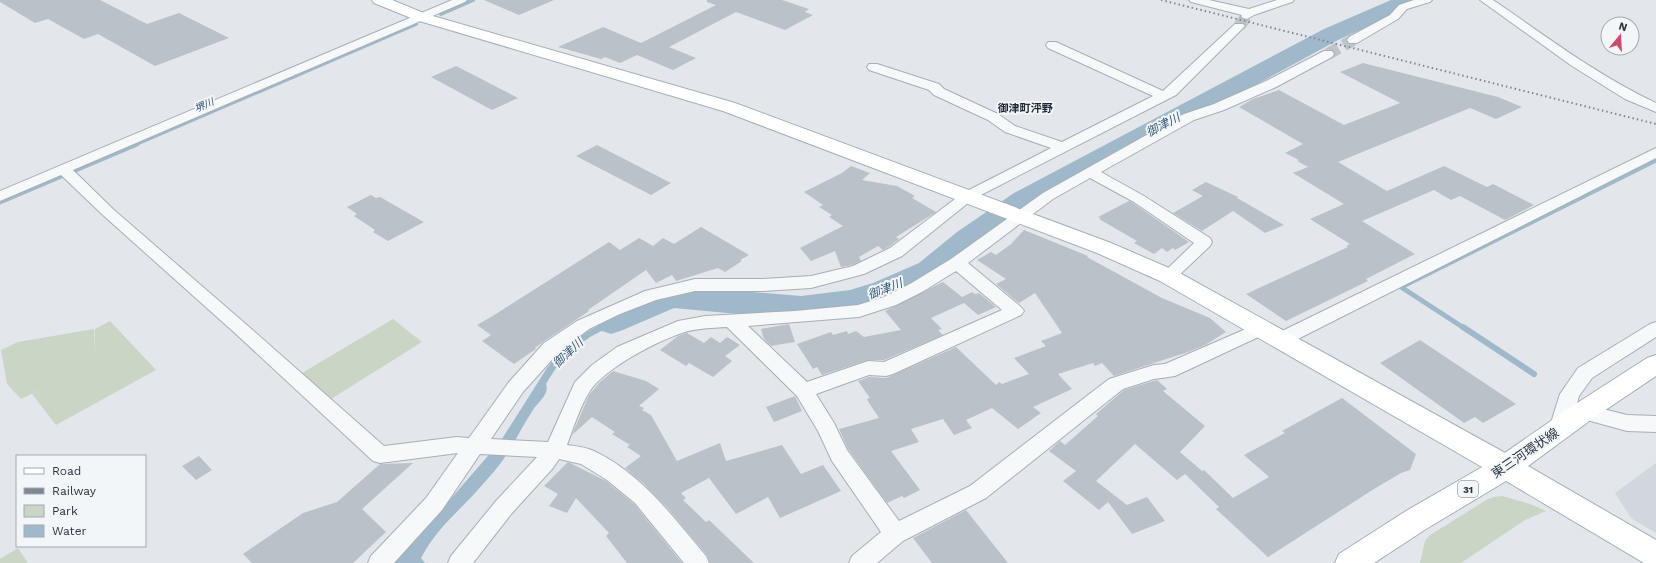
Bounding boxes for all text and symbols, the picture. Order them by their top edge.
north arrow [1600,16,1640,56]
text: N [1617,20,1629,34]
water label: 堺川 [193,96,216,114]
district label: 御津町泙野 [998,102,1053,115]
water label: 御津川 [1144,109,1184,140]
water label: 御津川 [866,275,906,302]
water label: 御津川 [550,334,587,370]
street label: 東三河環状線 [1488,425,1562,481]
legend [16,455,146,547]
text: Road [52,464,81,478]
road number: 31 [1458,481,1478,497]
text: Railway [52,484,97,498]
text: Park [52,504,78,518]
text: Water [52,524,87,538]

